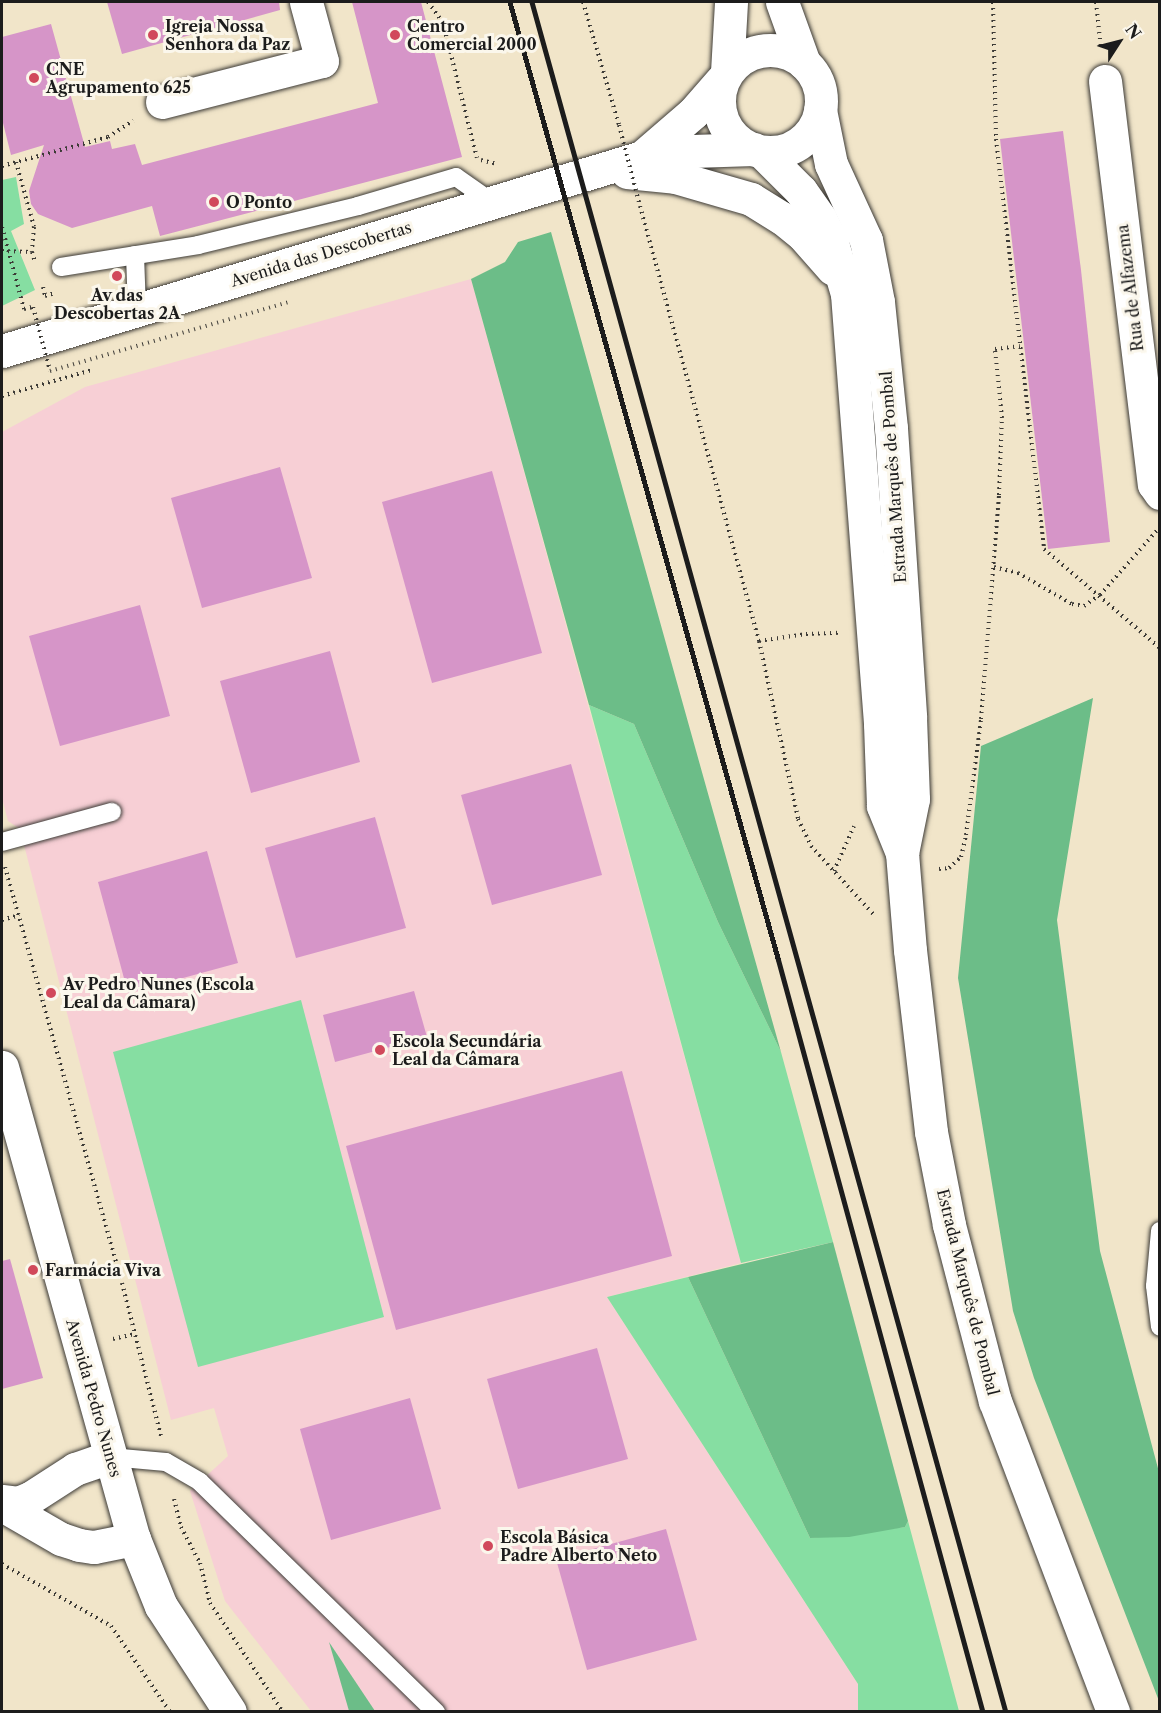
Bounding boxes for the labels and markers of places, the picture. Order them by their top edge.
place label: Igreja Nossa Senhora da Paz [165,16,291,54]
place label: Centro Comercial 2000 [407,16,537,54]
marker: Igreja Nossa Senhora da Paz [146,28,160,42]
marker: Centro Comercial 2000 [388,28,402,42]
place label: CNE Agrupamento 625 [46,59,191,97]
marker: CNE Agrupamento 625 [27,71,41,85]
place label: O Ponto [226,192,292,212]
marker: O Ponto [207,195,221,209]
marker: Av das Descobertas 2A [110,269,124,283]
place label: Av das Descobertas 2A [54,285,180,323]
place label: Av Pedro Nunes (Escola Leal da Câmara) [63,974,255,1012]
marker: Av Pedro Nunes (Escola Leal da Câmara) [44,986,58,1000]
place label: Escola Secundária Leal da Câmara [392,1031,542,1069]
marker: Escola Secundária Leal da Câmara [373,1043,387,1057]
place label: Farmácia Viva [45,1260,162,1280]
marker: Farmácia Viva [26,1263,40,1277]
place label: Escola Básica Padre Alberto Neto [500,1527,658,1565]
marker: Escola Básica Padre Alberto Neto [481,1539,495,1553]

